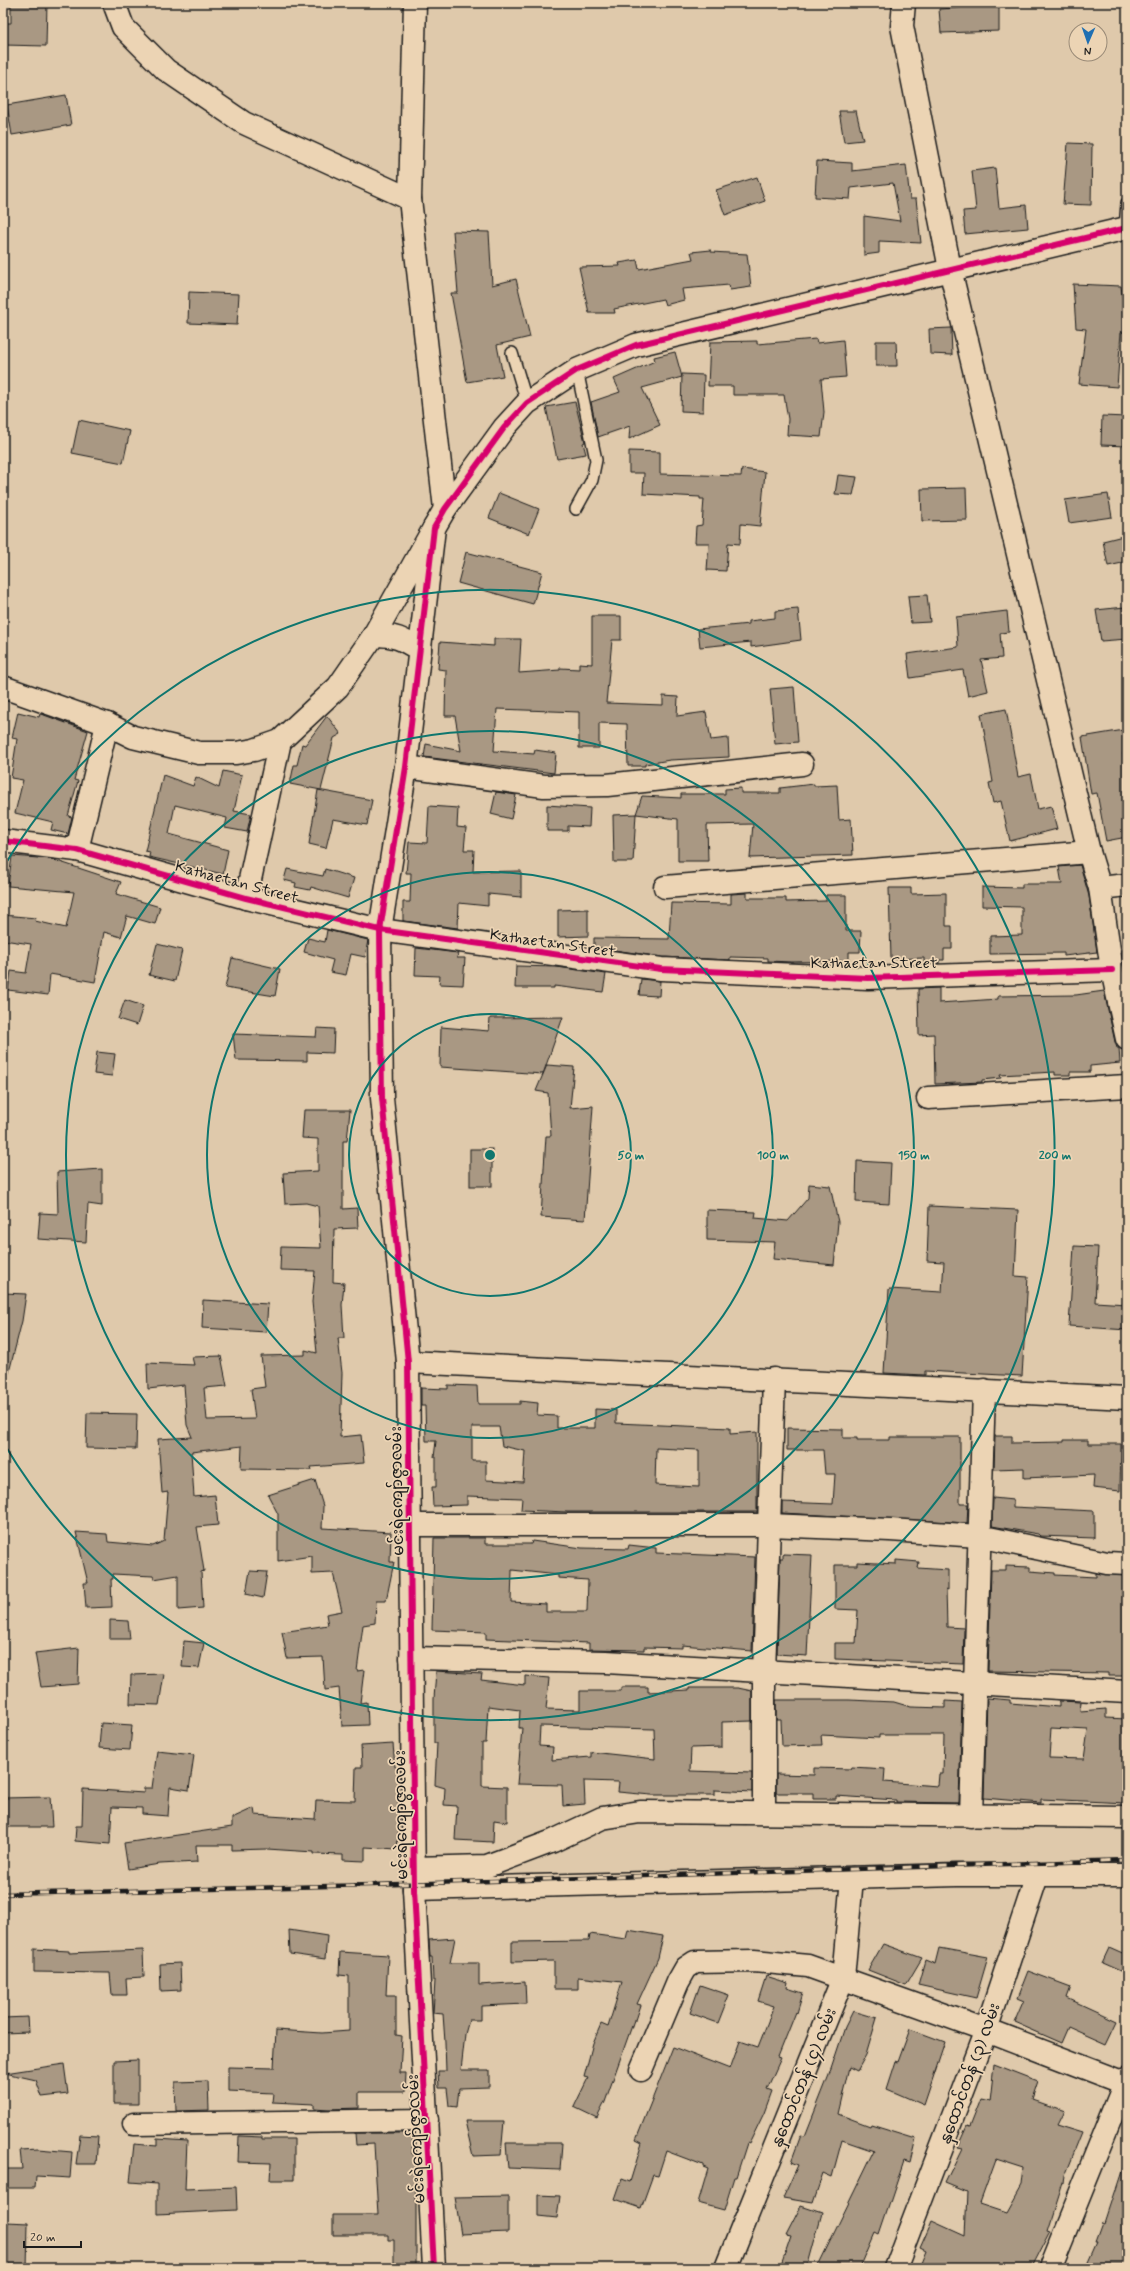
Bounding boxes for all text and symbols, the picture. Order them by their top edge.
north arrow [1068,22,1108,62]
text: N [1084,44,1092,58]
street label: Kathaetan Street [173,856,301,909]
street label: Kathaetan Street [488,924,618,963]
street label: Kathaetan Street [811,953,938,974]
centre of rings [483,1148,497,1162]
text: 50 m [618,1148,645,1164]
text: 100 m [757,1148,790,1164]
text: 150 m [898,1148,930,1164]
text: 200 m [1039,1148,1072,1164]
street label: မင်းရဲကျော်ဇွာလမ်း [384,1426,411,1556]
street label: မင်းရဲကျော်ဇွာလမ်း [388,1750,415,1880]
street label: နှထောင်တန် (၃) လမ်း [933,2000,1008,2148]
street label: နှထောင်တန် (၄) လမ်း [765,2004,845,2151]
street label: မင်းရဲကျော်ဇွာလမ်း [401,2074,432,2204]
scale bar [24,2223,81,2249]
text: 20 m [30,2230,56,2246]

